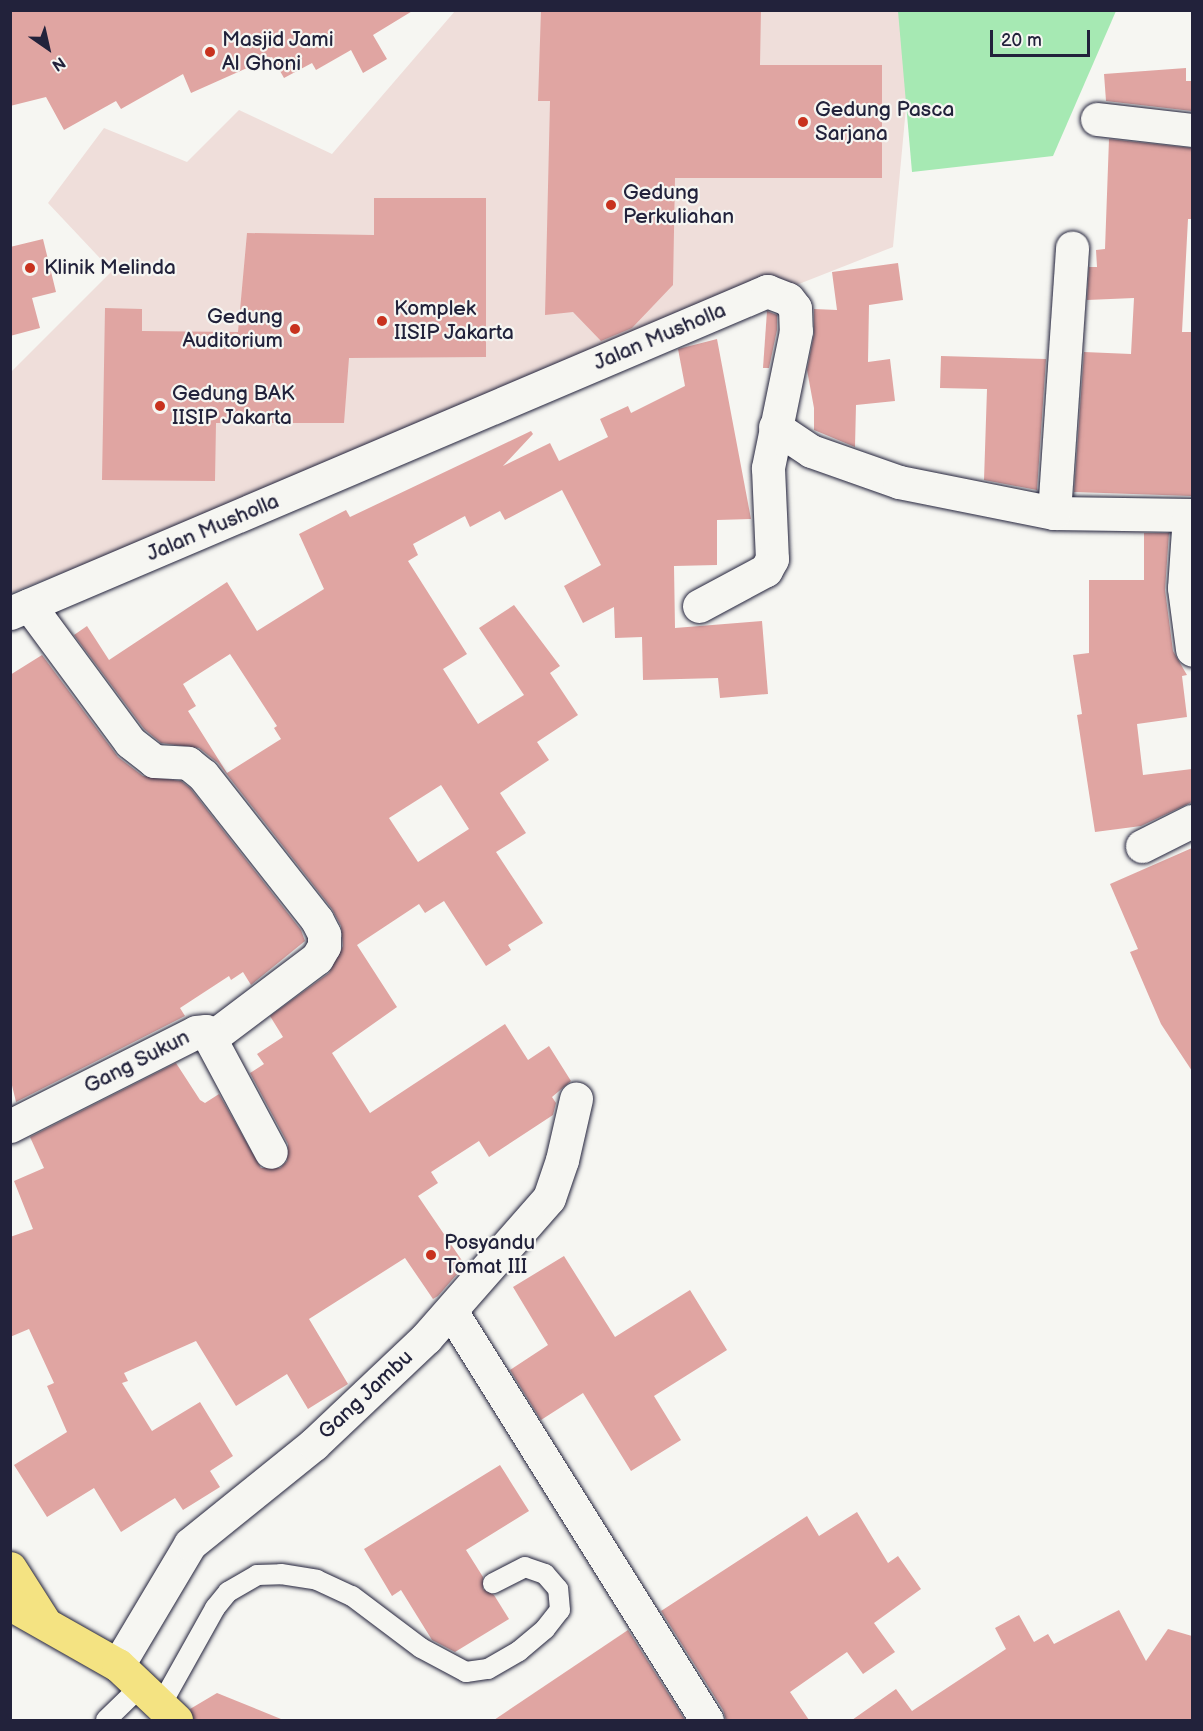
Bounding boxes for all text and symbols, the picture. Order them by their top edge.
north arrow [18,18,78,78]
scale bar [993,18,1094,56]
place label: Masjid Jami Al Ghoni [222,27,335,77]
text: 20 m [1001,30,1042,51]
marker: Masjid Jami Al Ghoni [203,45,217,59]
text: N [48,52,69,75]
place label: Gedung Pasca Sarjana [815,97,954,147]
marker: Gedung Pasca Sarjana [796,115,810,129]
place label: Gedung Perkuliahan [623,180,734,230]
marker: Gedung Perkuliahan [604,198,618,212]
place label: Klinik Melinda [44,255,176,281]
marker: Klinik Melinda [21,259,39,277]
place label: Komplek IISIP Jakarta [394,296,515,346]
street label: Jalan Musholla [590,298,730,376]
place label: Gedung Auditorium [182,304,283,354]
marker: Komplek IISIP Jakarta [375,314,389,328]
marker: Gedung Auditorium [288,322,302,336]
place label: Gedung BAK IISIP Jakarta [172,381,294,431]
marker: Gedung BAK IISIP Jakarta [153,399,167,413]
street label: Jalan Musholla [143,489,283,567]
street label: Gang Sukun [80,1025,194,1099]
place label: Posyandu Tomat III [444,1230,535,1280]
marker: Posyandu Tomat III [422,1246,440,1264]
street label: Gang Jambu [313,1345,419,1445]

